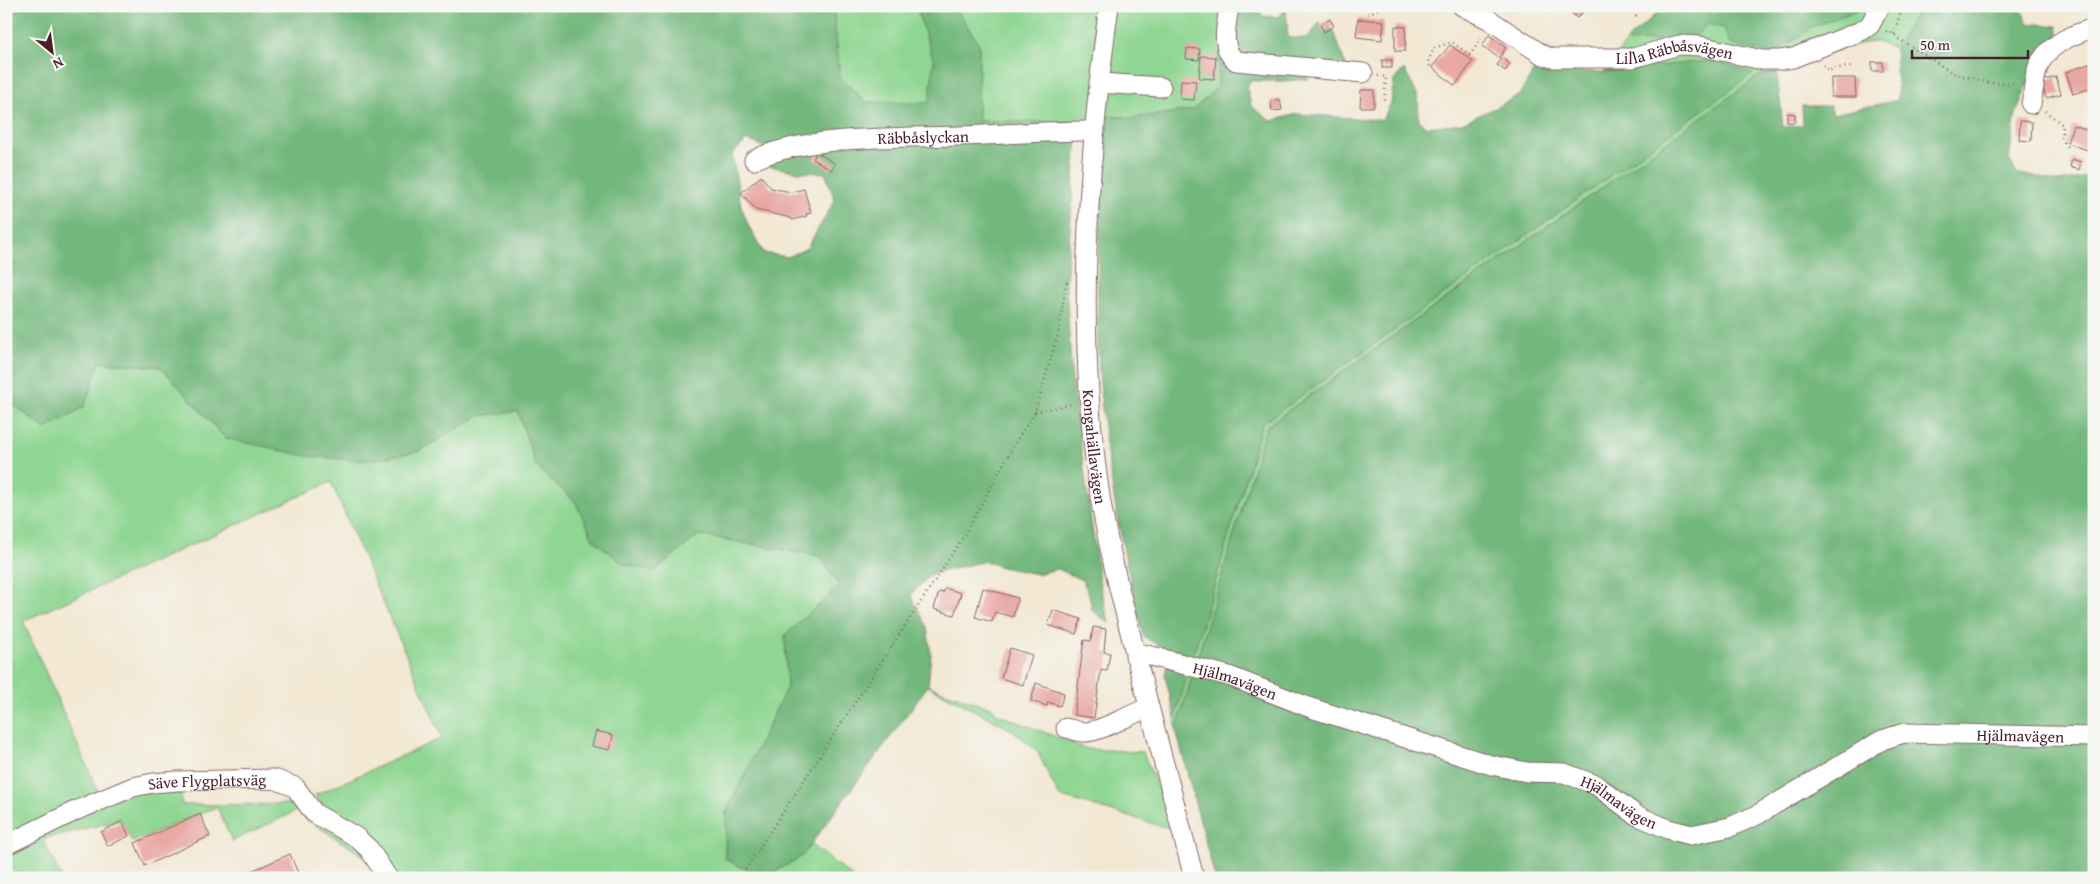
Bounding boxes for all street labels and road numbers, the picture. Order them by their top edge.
street label: Lilla Räbbåsvägen [1616,33,1736,70]
street label: Räbbåslyckan [877,124,969,150]
street label: Kongahällavägen [1077,389,1113,505]
street label: Hjälmavägen [1190,655,1281,706]
street label: Hjälmavägen [1976,723,2064,748]
street label: Säve Flygplatsväg [145,767,266,796]
street label: Hjälmavägen [1577,768,1661,835]

